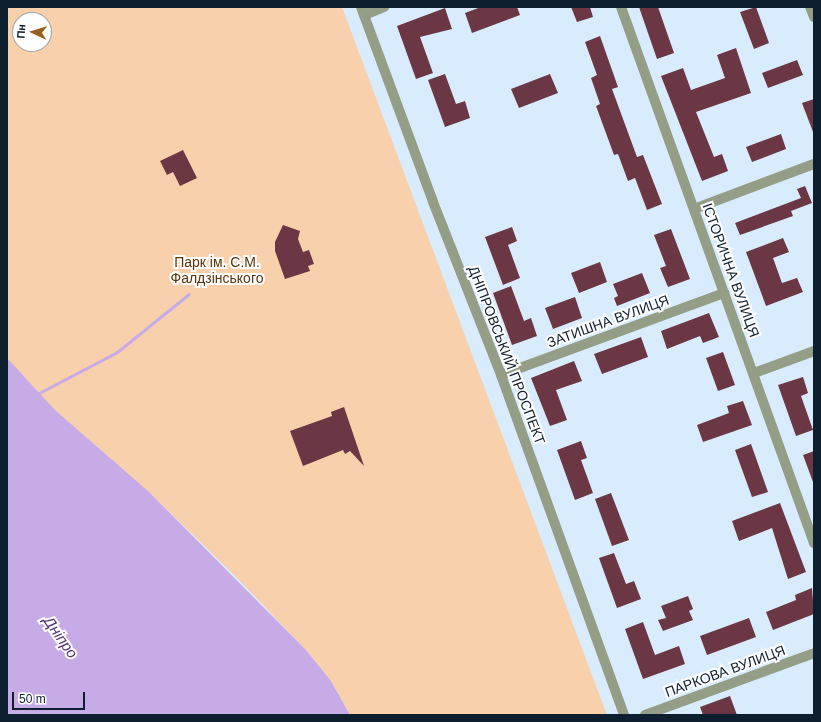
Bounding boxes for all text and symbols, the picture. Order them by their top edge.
north arrow [12,12,52,52]
text: Пн [15,24,28,39]
street label: ІСТОРИЧНА ВУЛИЦЯ [699,201,763,339]
park label: Парк ім. С.М. Фалдзінського [171,254,263,286]
street label: ДНІПРОВСЬКИЙ ПРОСПЕКТ [465,263,549,447]
street label: ЗАТИШНА ВУЛИЦЯ [545,291,671,351]
water label: Дніпро [40,613,82,661]
street label: ПАРКОВА ВУЛИЦЯ [663,641,787,701]
scale bar [14,684,87,710]
text: 50 m [19,692,46,706]

